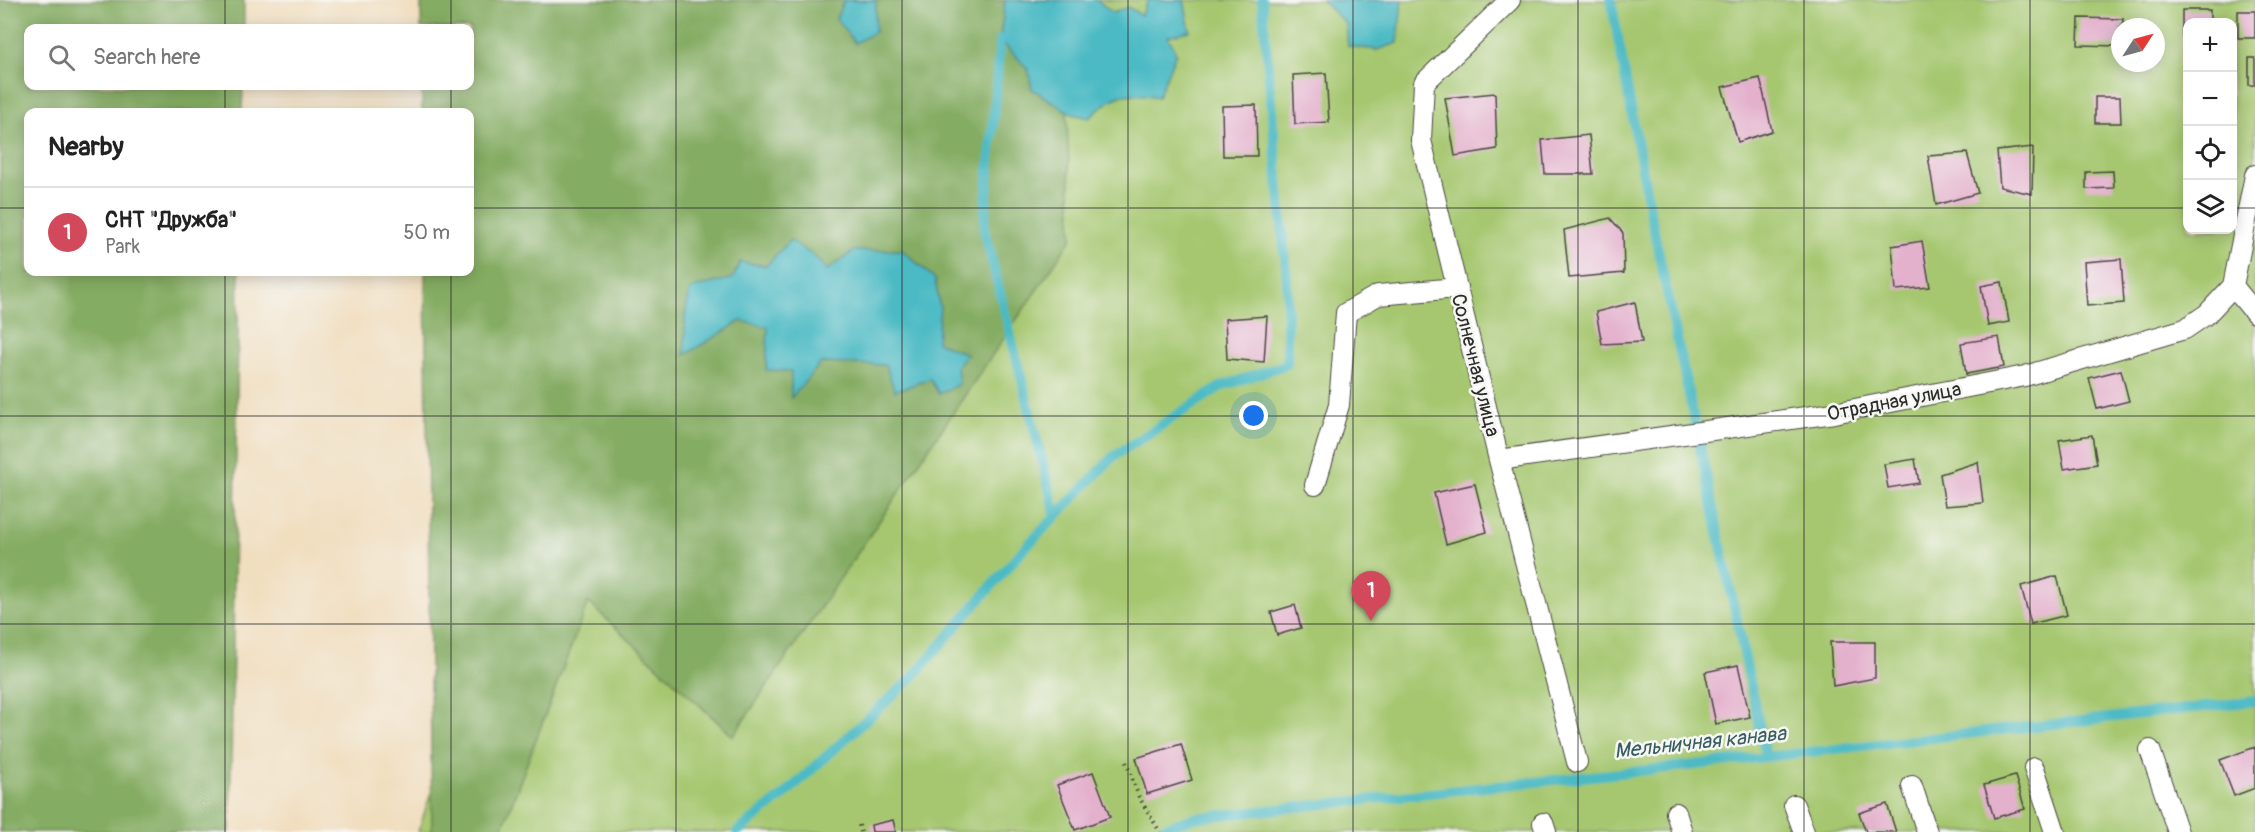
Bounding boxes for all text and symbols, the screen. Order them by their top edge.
north arrow [2111,18,2165,72]
map controls [2183,18,2237,234]
button: + [2183,18,2237,72]
search box [24,24,474,90]
icon: search [45,41,78,74]
text: Search here [93,43,200,71]
button: − [2183,72,2237,126]
button: locate [2183,126,2237,180]
text: Nearby [48,131,124,163]
button: layers [2183,180,2237,234]
text: СНТ "Дружба" [105,206,237,234]
text: 1 [64,220,71,245]
text: 50 m [403,220,450,245]
text: Park [105,234,140,259]
street label: Солнечная улица [1446,291,1505,439]
street label: Отрадная улица [1825,376,1963,427]
your location [1239,401,1268,430]
pin: 1 [1352,572,1390,621]
water label: Мельничная канава [1613,720,1788,765]

